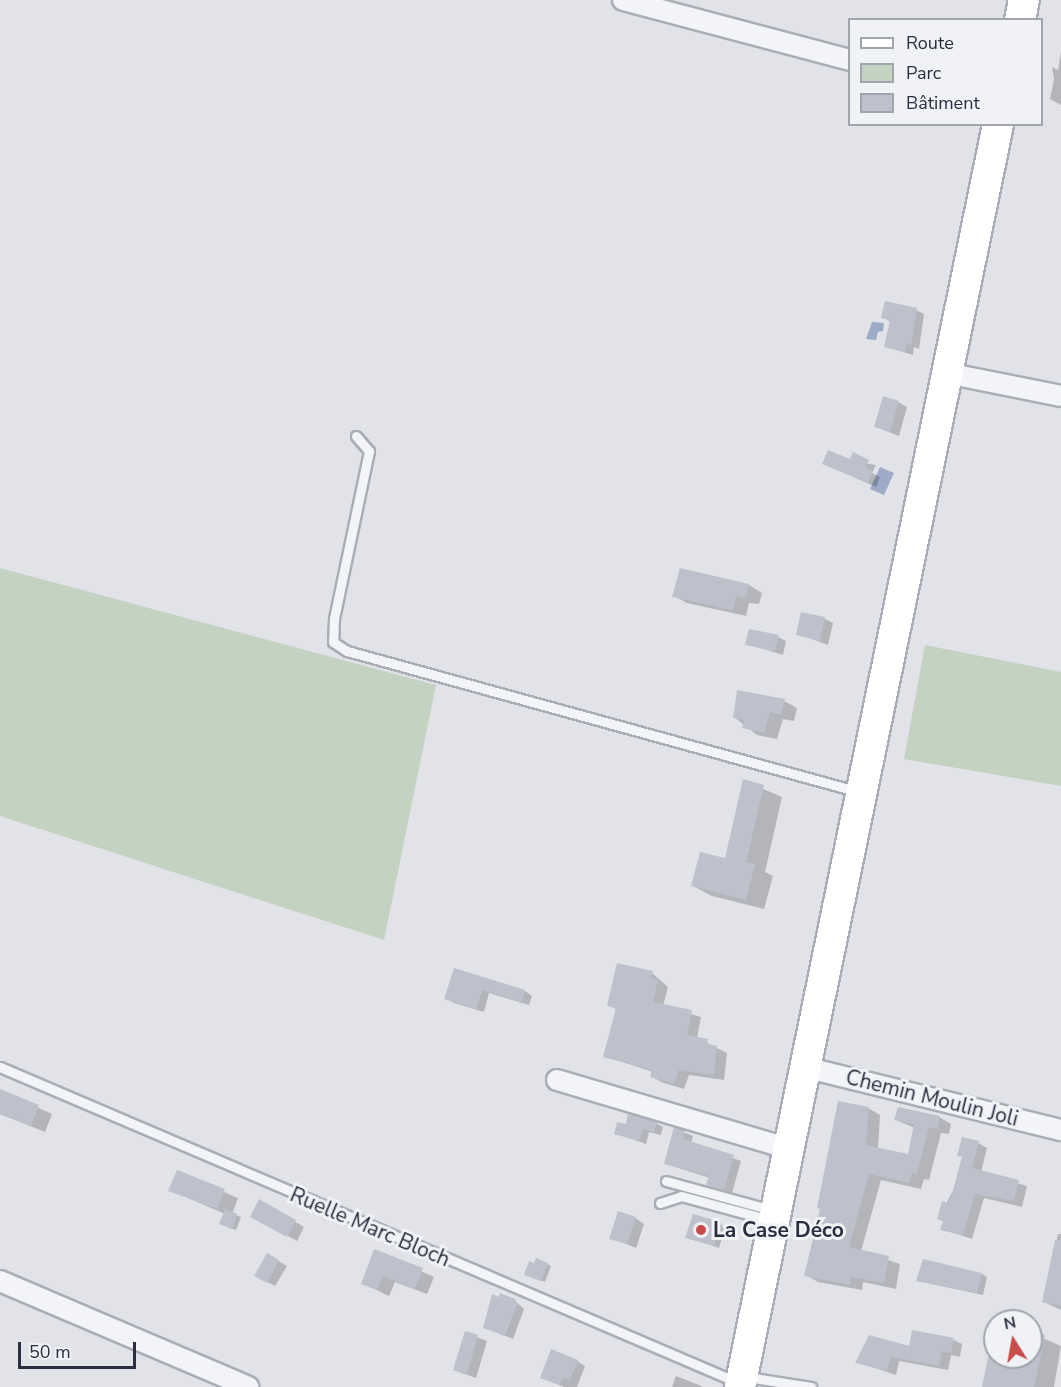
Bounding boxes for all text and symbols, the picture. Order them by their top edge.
legend [848,18,1043,126]
text: Route [906,31,954,55]
text: Parc [906,61,941,85]
text: Bâtiment [906,91,980,115]
street label: Chemin Moulin Joli [843,1064,1021,1132]
street label: Ruelle Marc Bloch [286,1182,454,1272]
place label: La Case Déco [713,1217,844,1243]
marker: La Case Déco [694,1223,708,1237]
north arrow [983,1309,1043,1369]
text: N [1002,1311,1018,1335]
scale bar [21,1330,140,1368]
text: 50 m [29,1340,71,1364]

